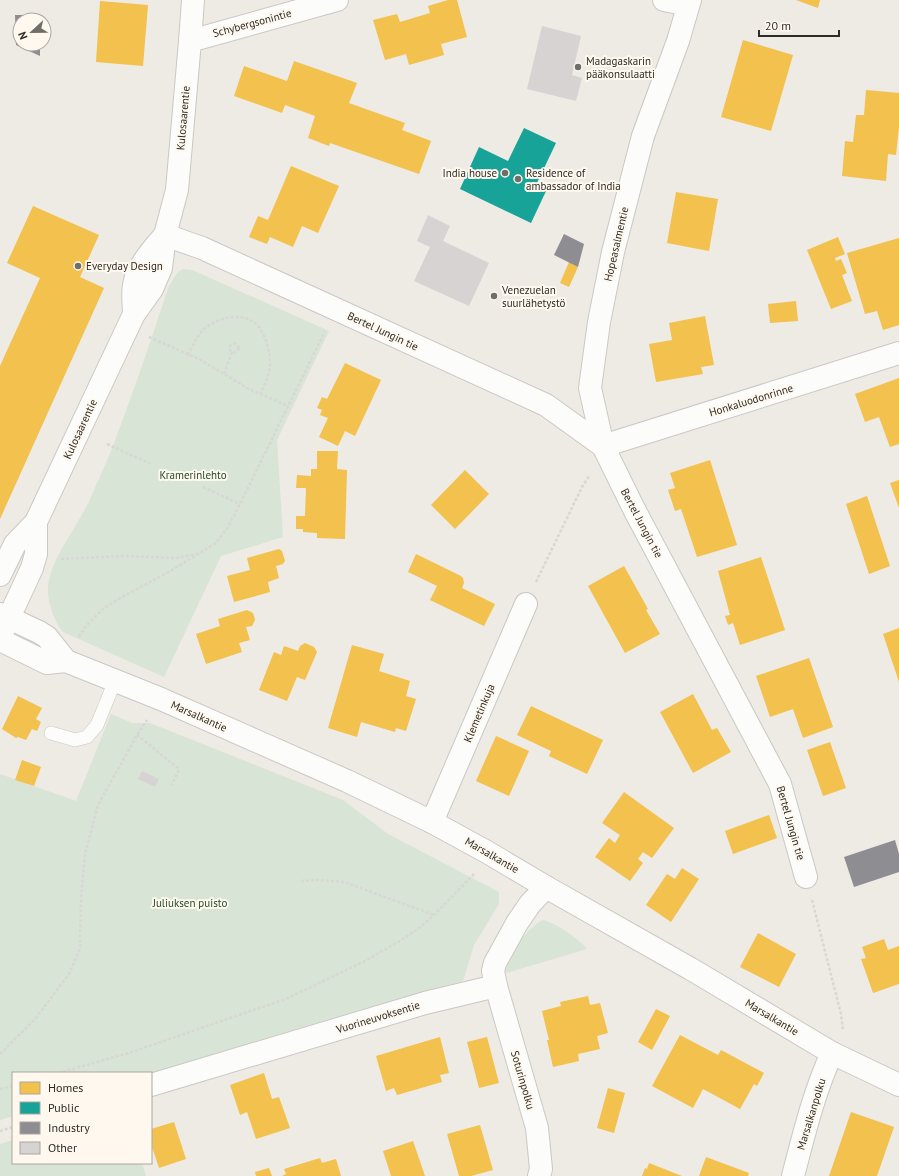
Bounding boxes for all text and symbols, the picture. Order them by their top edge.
street label: Schybergsonintie [211,6,293,40]
north arrow [12,12,52,52]
scale bar [759,12,839,38]
text: 20 m [765,18,791,33]
text: N [15,30,31,42]
place label: Madagaskarin pääkonsulaatti [586,54,655,81]
marker: Madagaskarin pääkonsulaatti [573,62,583,72]
street label: Kulosaarentie [173,85,193,151]
place label: India house [442,166,497,180]
place label: Residence of ambassador of India [526,166,621,193]
marker: India house [500,168,510,178]
marker: Residence of ambassador of India [513,174,523,184]
street label: Hopeasalmentie [601,205,632,283]
place label: Everyday Design [86,259,163,273]
marker: Everyday Design [73,261,83,271]
place label: Venezuelan suurlähetystö [501,283,566,310]
marker: Venezuelan suurlähetystö [489,291,499,301]
street label: Bertel Jungin tie [345,308,421,354]
street label: Honkaluodonrinne [707,380,795,419]
street label: Kulosaarentie [60,396,100,461]
park label: Kramerinlehto [159,468,227,482]
street label: Bertel Jungin tie [618,486,666,560]
street label: Klemetinkuja [460,682,498,744]
street label: Marsalkantie [169,697,230,735]
street label: Bertel Jungin tie [774,784,808,862]
street label: Marsalkantie [462,834,522,876]
park label: Juliuksen puisto [152,896,227,910]
street label: Marsalkantie [743,995,802,1039]
street label: Vuorineuvoksentie [334,998,422,1037]
street label: Soturinpolku [508,1049,538,1111]
legend [12,1072,152,1164]
street label: Marsalkanpolku [793,1076,829,1152]
text: Homes [48,1080,83,1095]
text: Public [48,1100,80,1115]
text: Industry [48,1120,90,1135]
text: Other [48,1140,77,1155]

